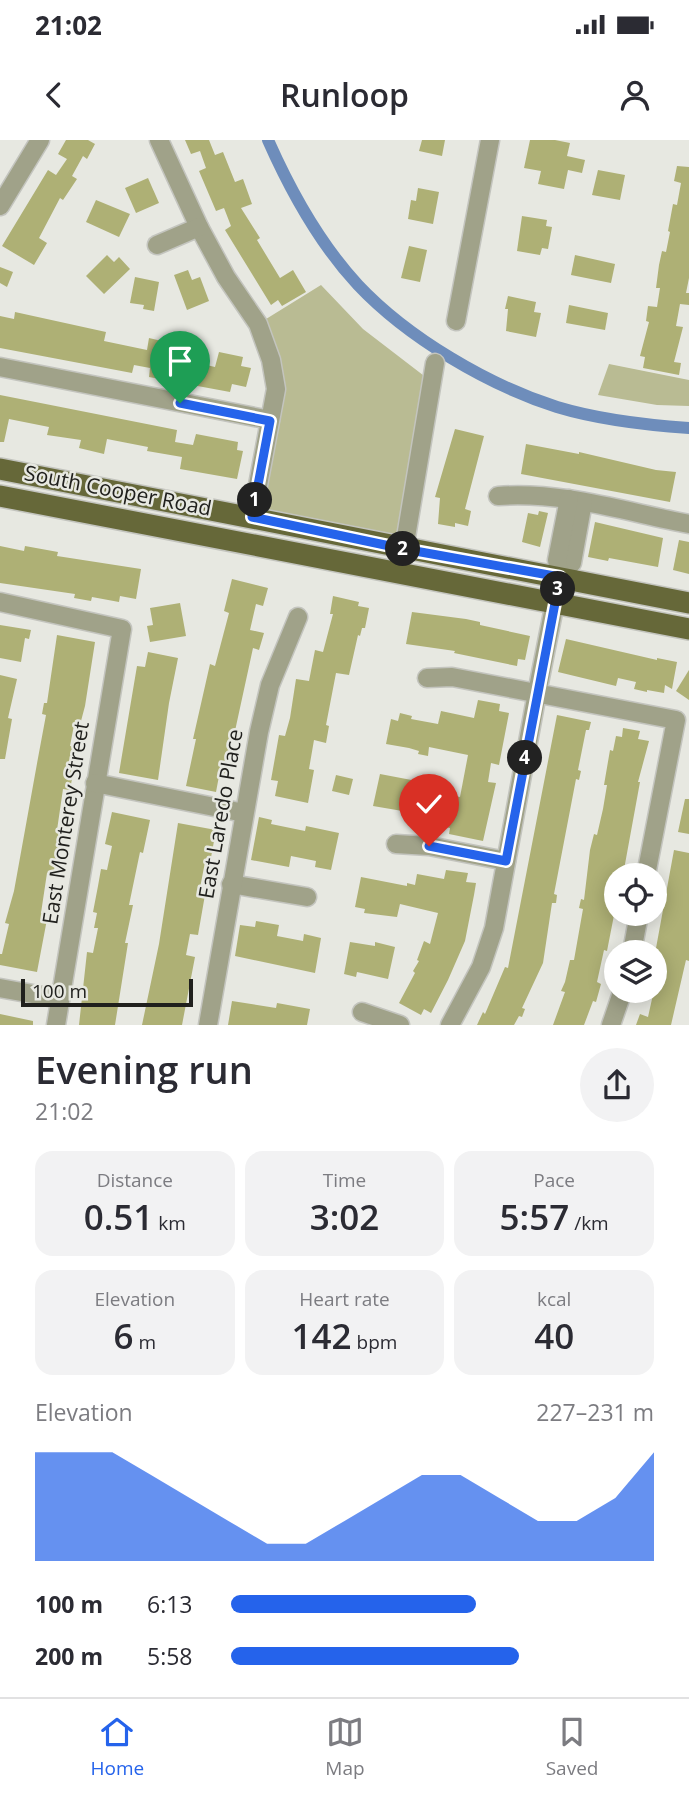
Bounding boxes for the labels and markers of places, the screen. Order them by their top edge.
pin [150,331,210,403]
pin: 1 [238,482,272,518]
pin: 2 [386,532,420,566]
pin: 3 [540,572,576,606]
pin: 4 [508,740,542,776]
pin [399,774,459,846]

